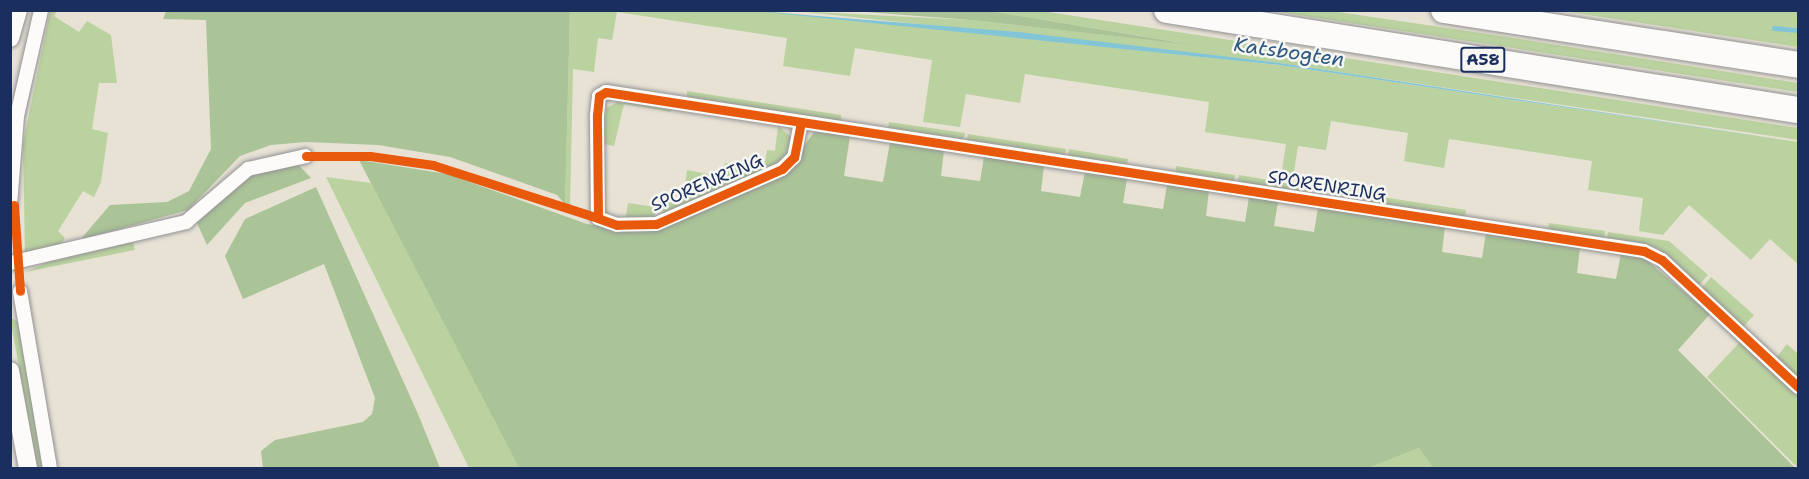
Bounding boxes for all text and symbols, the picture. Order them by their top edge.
water label: Katsbogten [1232,32,1346,72]
road number: A58 [1459,47,1507,73]
street label: SPORENRING [648,150,766,216]
street label: SPORENRING [1266,166,1388,206]

